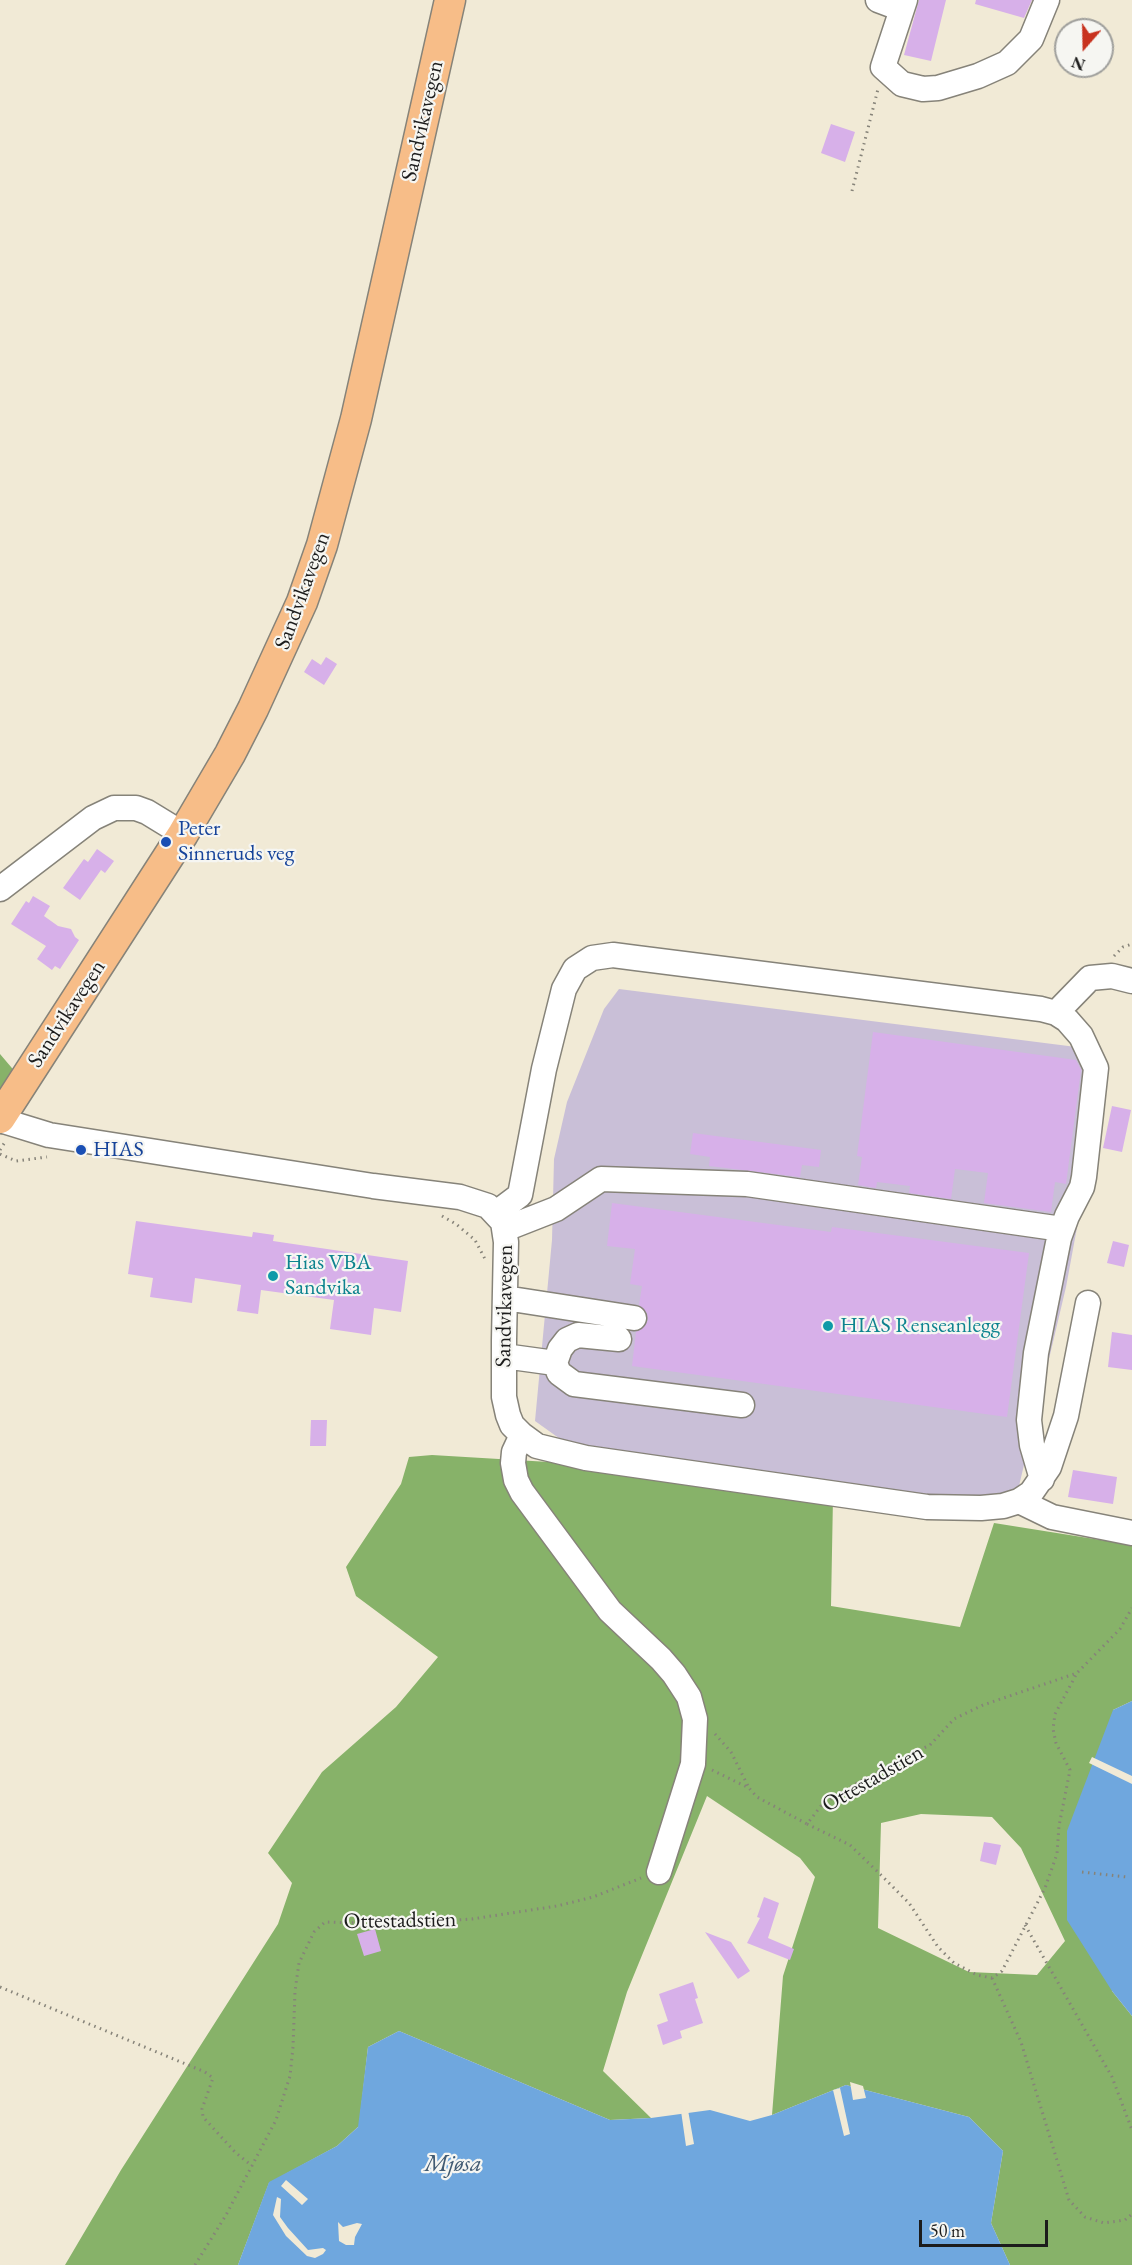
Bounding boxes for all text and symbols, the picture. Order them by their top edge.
north arrow [1054,18,1114,78]
text: N [1069,51,1088,76]
street label: Sandvikavegen [396,58,450,184]
street label: Sandvikavegen [270,529,336,653]
place label: Peter Sinneruds veg [178,816,294,867]
marker: Peter Sinneruds veg [159,835,173,849]
street label: Sandvikavegen [22,955,112,1073]
place label: HIAS [93,1137,144,1163]
marker: HIAS [74,1143,88,1157]
street label: Sandvikavegen [491,1244,519,1368]
place label: Hias VBA Sandvika [285,1250,371,1302]
marker: Hias VBA Sandvika [266,1269,280,1283]
place label: HIAS Renseanlegg [840,1313,1000,1339]
marker: HIAS Renseanlegg [821,1319,835,1333]
street label: Ottestadstien [818,1739,928,1819]
street label: Ottestadstien [343,1907,457,1935]
water label: Mjøsa [424,2150,482,2178]
scale bar [922,2208,1051,2246]
text: 50 m [930,2219,965,2242]

